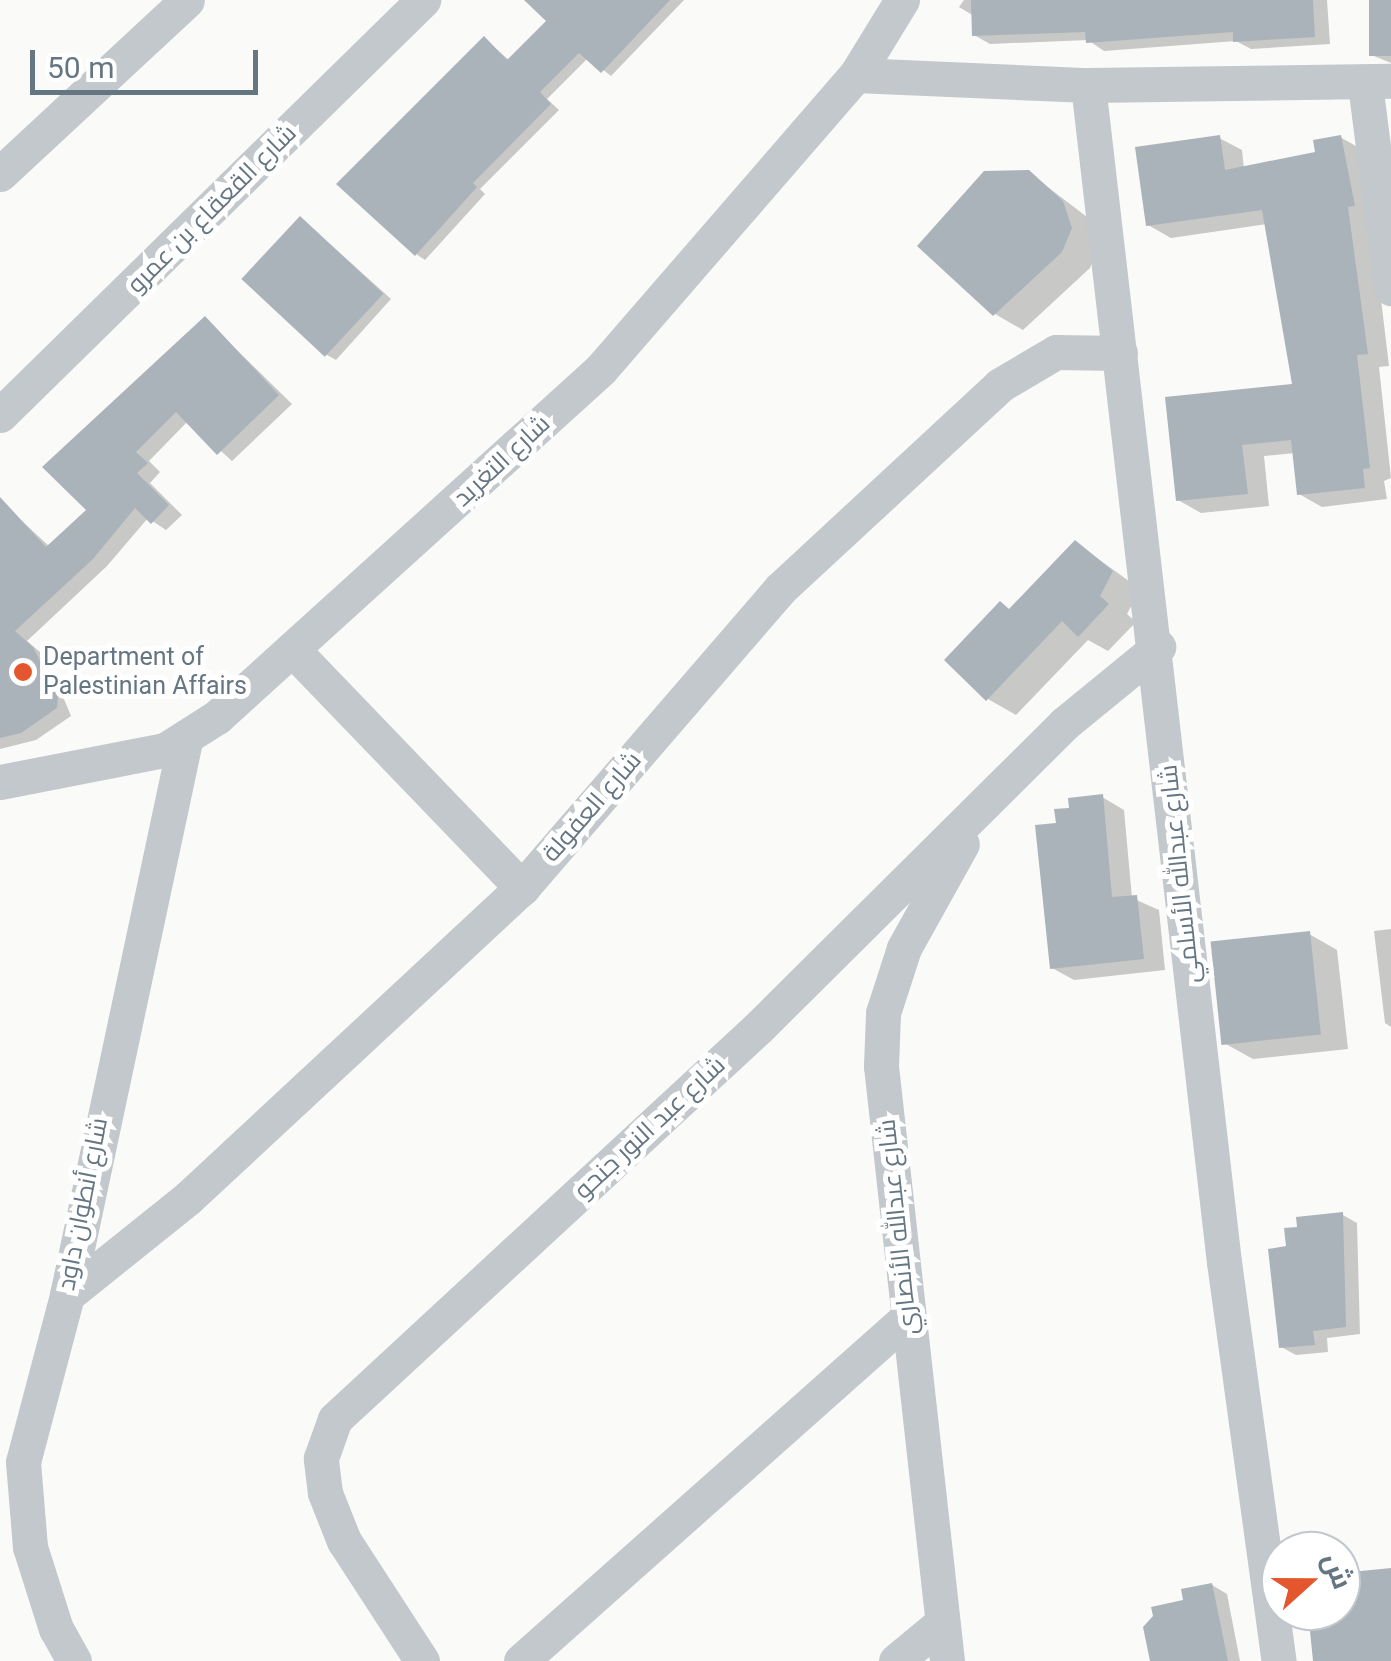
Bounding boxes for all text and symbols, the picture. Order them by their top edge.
scale bar [35,30,262,92]
text: 50 m [47,50,114,85]
street label: شارع القعقاع بن عمرو [121,118,303,300]
street label: شارع التغريد [448,409,556,513]
place label: Department of Palestinian Affairs [43,643,247,702]
marker: Department of Palestinian Affairs [12,661,34,683]
street label: شارع العفولة [536,746,648,868]
street label: شارع عبدالله الأسلمي [1154,763,1206,985]
street label: شارع عبد النور جنحو [568,1050,732,1206]
street label: شارع أنطوان داود [52,1115,114,1293]
street label: شارع عبدالله الأنصاري [872,1118,924,1336]
north arrow [1261,1531,1361,1631]
text: ش [1316,1548,1359,1593]

